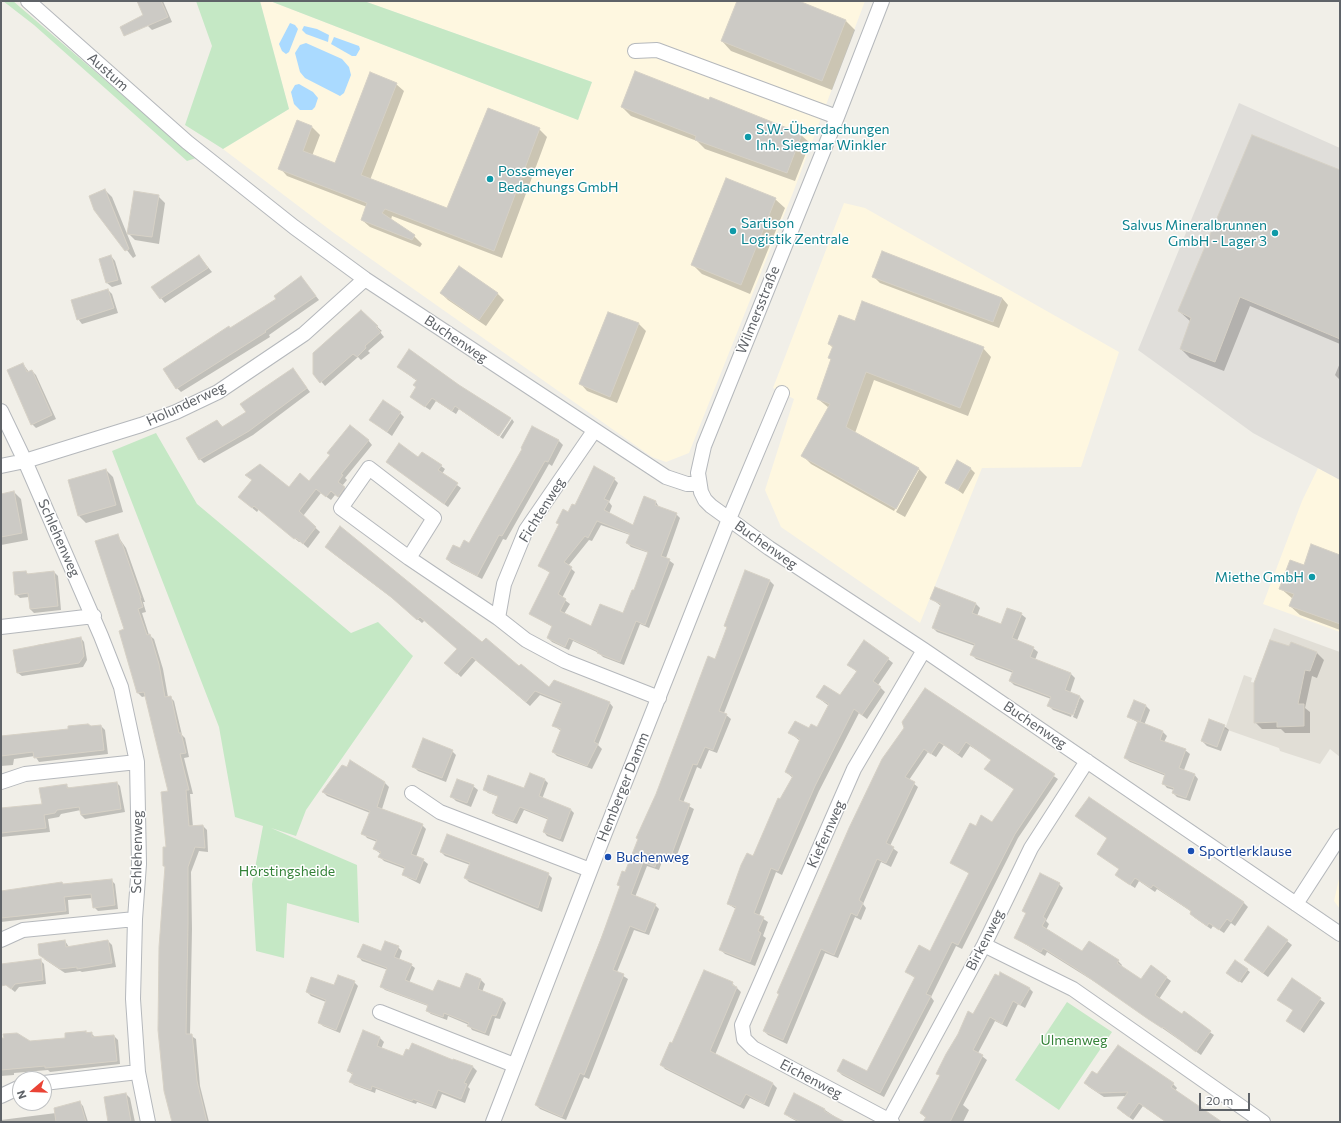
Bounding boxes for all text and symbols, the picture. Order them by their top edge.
street label: Austum [84,49,132,95]
place label: S.W.-Überdachungen Inh. Siegmar Winkler [756,121,890,154]
marker: S.W.-Überdachungen Inh. Siegmar Winkler [743,132,753,142]
place label: Possemeyer Bedachungs GmbH [498,163,619,196]
marker: Possemeyer Bedachungs GmbH [485,174,495,184]
place label: Sartison Logistik Zentrale [741,215,849,248]
place label: Salvus Mineralbrunnen GmbH - Lager 3 [1122,217,1267,250]
marker: Sartison Logistik Zentrale [728,226,738,236]
marker: Salvus Mineralbrunnen GmbH - Lager 3 [1270,228,1280,238]
street label: Wilmersstraße [733,264,783,356]
street label: Buchenweg [421,312,491,366]
street label: Holunderweg [144,378,228,430]
street label: Fichtenweg [515,474,569,546]
street label: Schlehenweg [34,497,84,579]
street label: Buchenweg [731,517,801,573]
place label: Miethe GmbH [1215,569,1304,585]
marker: Miethe GmbH [1307,572,1317,582]
street label: Buchenweg [1000,698,1070,752]
street label: Hemberger Damm [593,730,653,844]
street label: Kiefernweg [804,798,848,870]
street label: Schlehenweg [128,810,146,894]
place label: Sportlerklause [1199,843,1292,859]
marker: Sportlerklause [1186,846,1196,856]
place label: Buchenweg [616,849,689,865]
marker: Buchenweg [603,852,613,862]
park label: Hörstingsheide [239,863,335,879]
street label: Birkenweg [962,906,1008,974]
park label: Ulmenweg [1040,1032,1108,1048]
street label: Eichenweg [777,1056,845,1102]
north arrow [12,1071,52,1111]
scale bar [1201,1085,1252,1111]
text: N [14,1089,29,1101]
text: 20 m [1206,1093,1233,1107]

